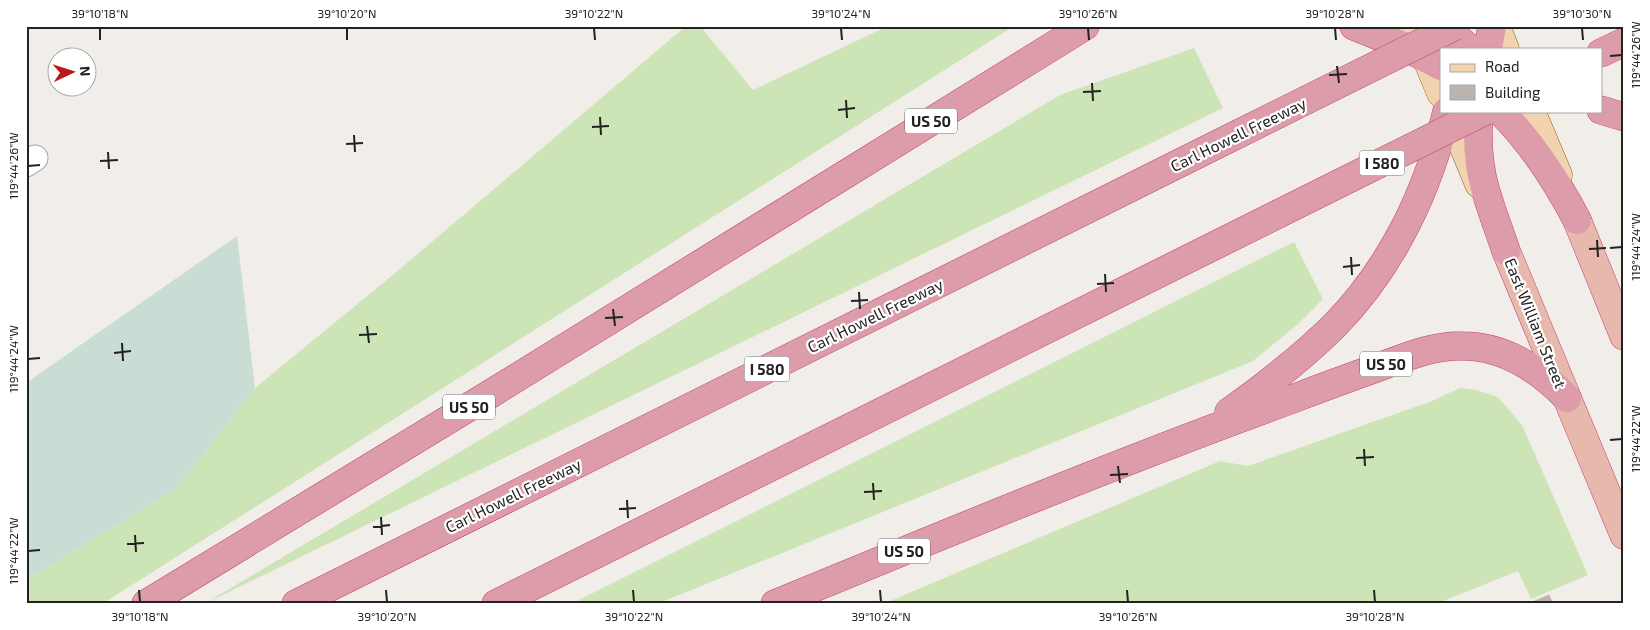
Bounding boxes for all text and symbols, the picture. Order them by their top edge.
text: 39°10'18"N [71,6,129,20]
text: 39°10'20"N [317,6,377,20]
text: 39°10'22"N [565,6,623,20]
text: 39°10'24"N [811,6,871,20]
text: 39°10'26"N [1059,6,1117,20]
text: 39°10'28"N [1305,6,1365,20]
text: 39°10'30"N [1552,6,1612,20]
text: 119°44'26"W [1628,21,1642,89]
north arrow [48,48,98,98]
legend [1440,48,1602,112]
text: Road [1485,57,1520,75]
text: N [77,65,94,77]
text: Building [1485,83,1541,101]
street label: Carl Howell Freeway [1167,93,1309,175]
road number: US 50 [905,108,957,134]
text: 119°44'26"W [6,132,20,200]
road number: I 580 [1360,150,1404,176]
text: 119°44'24"W [1628,213,1642,281]
street label: East William Street [1501,255,1571,391]
street label: Carl Howell Freeway [804,274,946,356]
text: 119°44'24"W [6,325,20,393]
road number: US 50 [1360,352,1412,376]
road number: I 580 [744,356,790,382]
road number: US 50 [443,394,495,420]
text: 119°44'22"W [1628,405,1642,473]
street label: Carl Howell Freeway [442,454,584,536]
text: 119°44'22"W [6,517,20,585]
road number: US 50 [878,538,930,564]
text: 39°10'18"N [111,609,169,623]
text: 39°10'20"N [357,609,417,623]
text: 39°10'22"N [605,609,663,623]
text: 39°10'24"N [851,609,911,623]
text: 39°10'26"N [1099,609,1157,623]
text: 39°10'28"N [1345,609,1405,623]

